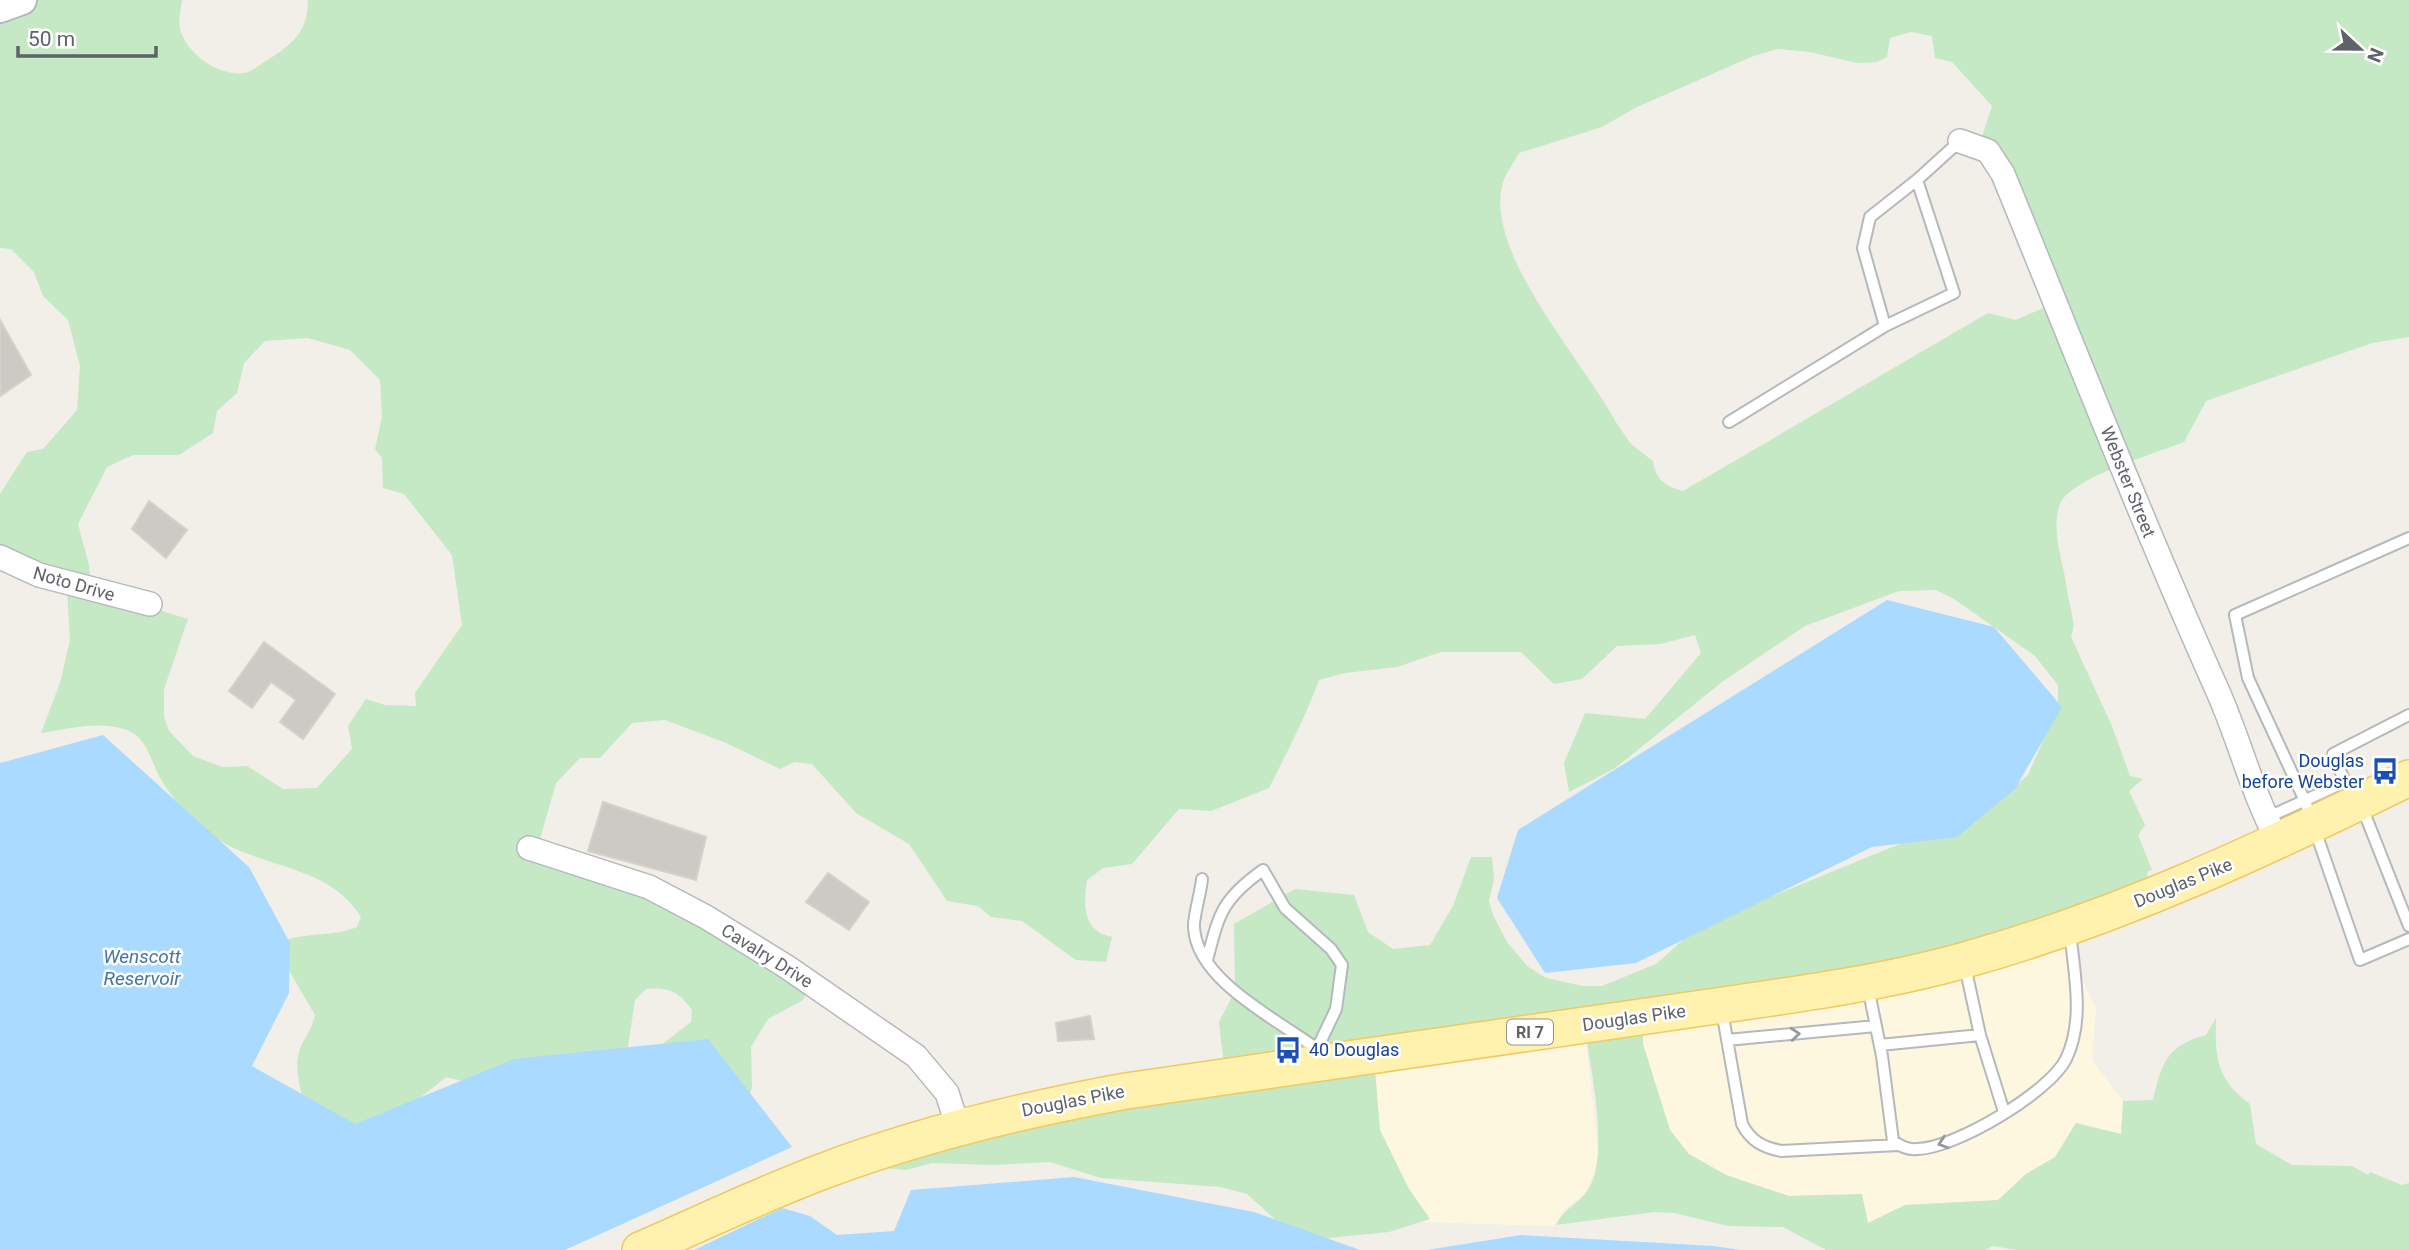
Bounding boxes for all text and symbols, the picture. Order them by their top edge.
scale bar [18,14,156,58]
north arrow [2325,14,2395,84]
text: 50 m [28,27,75,51]
text: N [2362,45,2388,66]
street label: Webster Street [2097,423,2160,541]
street label: Noto Drive [31,562,117,605]
place label: Douglas before Webster [2242,750,2364,792]
bus stop icon: Douglas before Webster [2370,756,2400,786]
street label: Douglas Pike [2131,853,2235,912]
street label: Cavalry Drive [718,919,817,992]
water label: Wenscott Reservoir [103,945,182,990]
street label: Douglas Pike [1581,1000,1687,1035]
road number: RI 7 [1507,1020,1553,1044]
one-way arrow [1790,1027,1801,1042]
bus stop icon: 40 Douglas [1273,1035,1303,1065]
place label: 40 Douglas [1309,1039,1399,1060]
street label: Douglas Pike [1020,1080,1126,1121]
one-way arrow [1938,1134,1950,1149]

